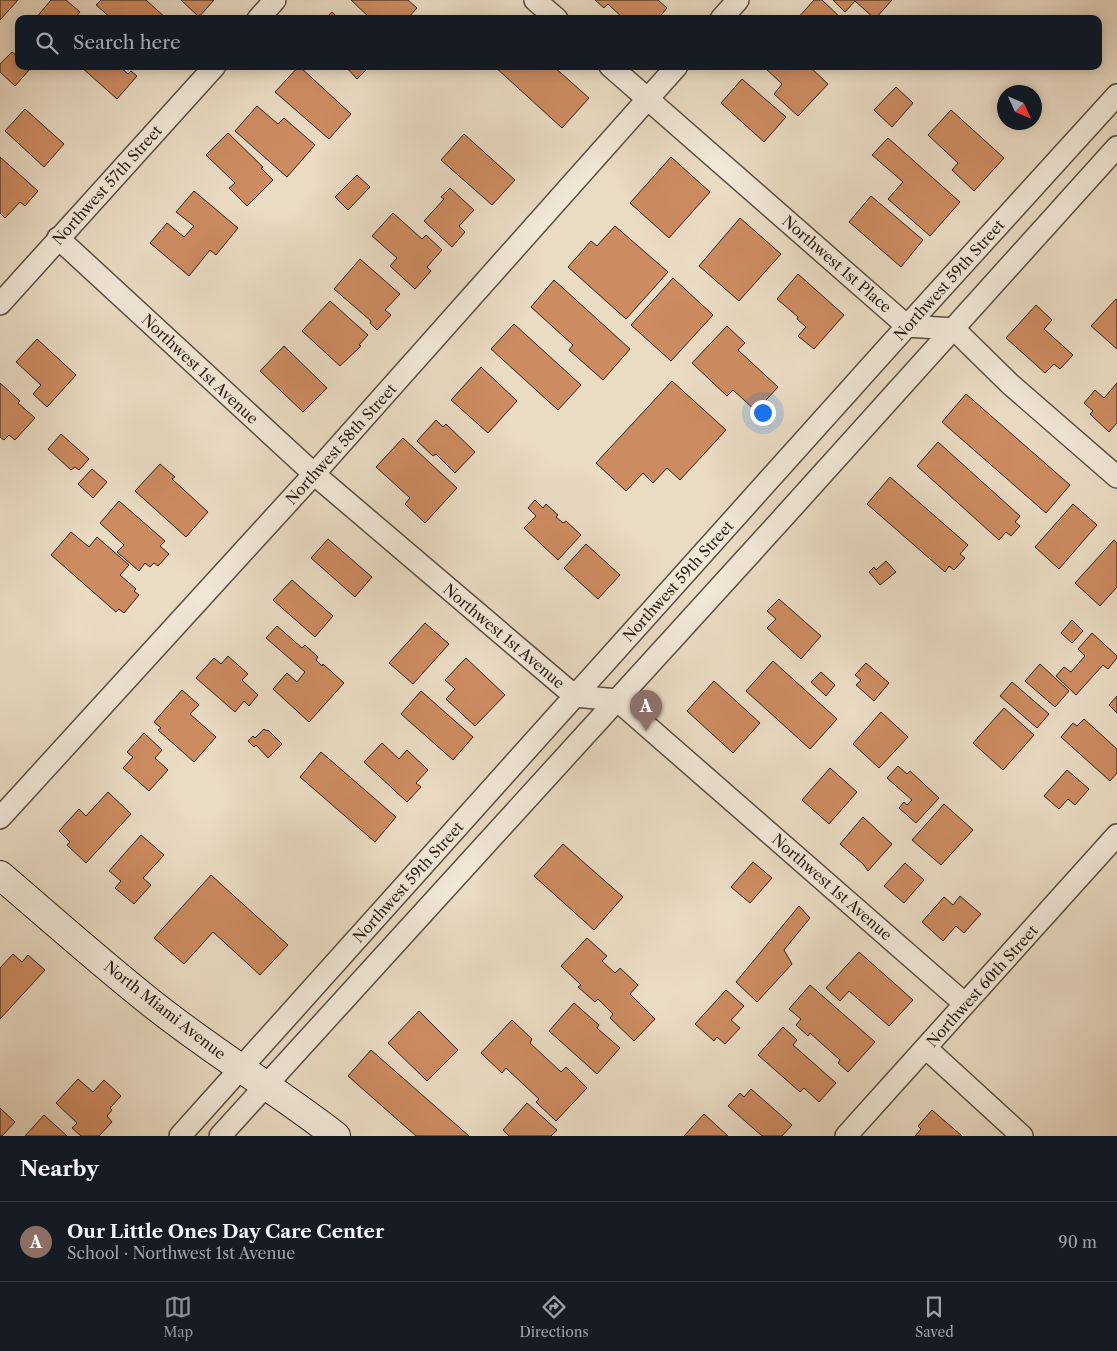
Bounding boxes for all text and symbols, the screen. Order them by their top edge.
search box [15,15,1102,70]
icon: search [33,29,61,57]
text: Search here [73,31,181,54]
north arrow [997,85,1042,130]
street label: Northwest 57th Street [48,121,166,249]
street label: Northwest 1st Place [778,211,896,317]
street label: Northwest 59th Street [890,215,1009,344]
street label: Northwest 1st Avenue [138,310,262,428]
street label: Northwest 58th Street [282,379,401,508]
your location [750,400,776,426]
street label: Northwest 59th Street [619,516,738,645]
street label: Northwest 1st Avenue [439,580,569,692]
pin: A [630,690,662,731]
street label: Northwest 59th Street [349,817,468,946]
street label: Northwest 1st Avenue [768,830,896,944]
street label: Northwest 60th Street [922,921,1042,1051]
street label: North Miami Avenue [100,957,230,1063]
text: Nearby [20,1156,99,1181]
text: Our Little Ones Day Care Center [67,1220,384,1243]
text: A [30,1232,42,1252]
text: 90 m [1058,1232,1097,1252]
text: School · Northwest 1st Avenue [67,1243,295,1263]
tab: Map [163,1293,193,1341]
tab: Directions [519,1293,589,1341]
tab: Saved [915,1293,954,1341]

